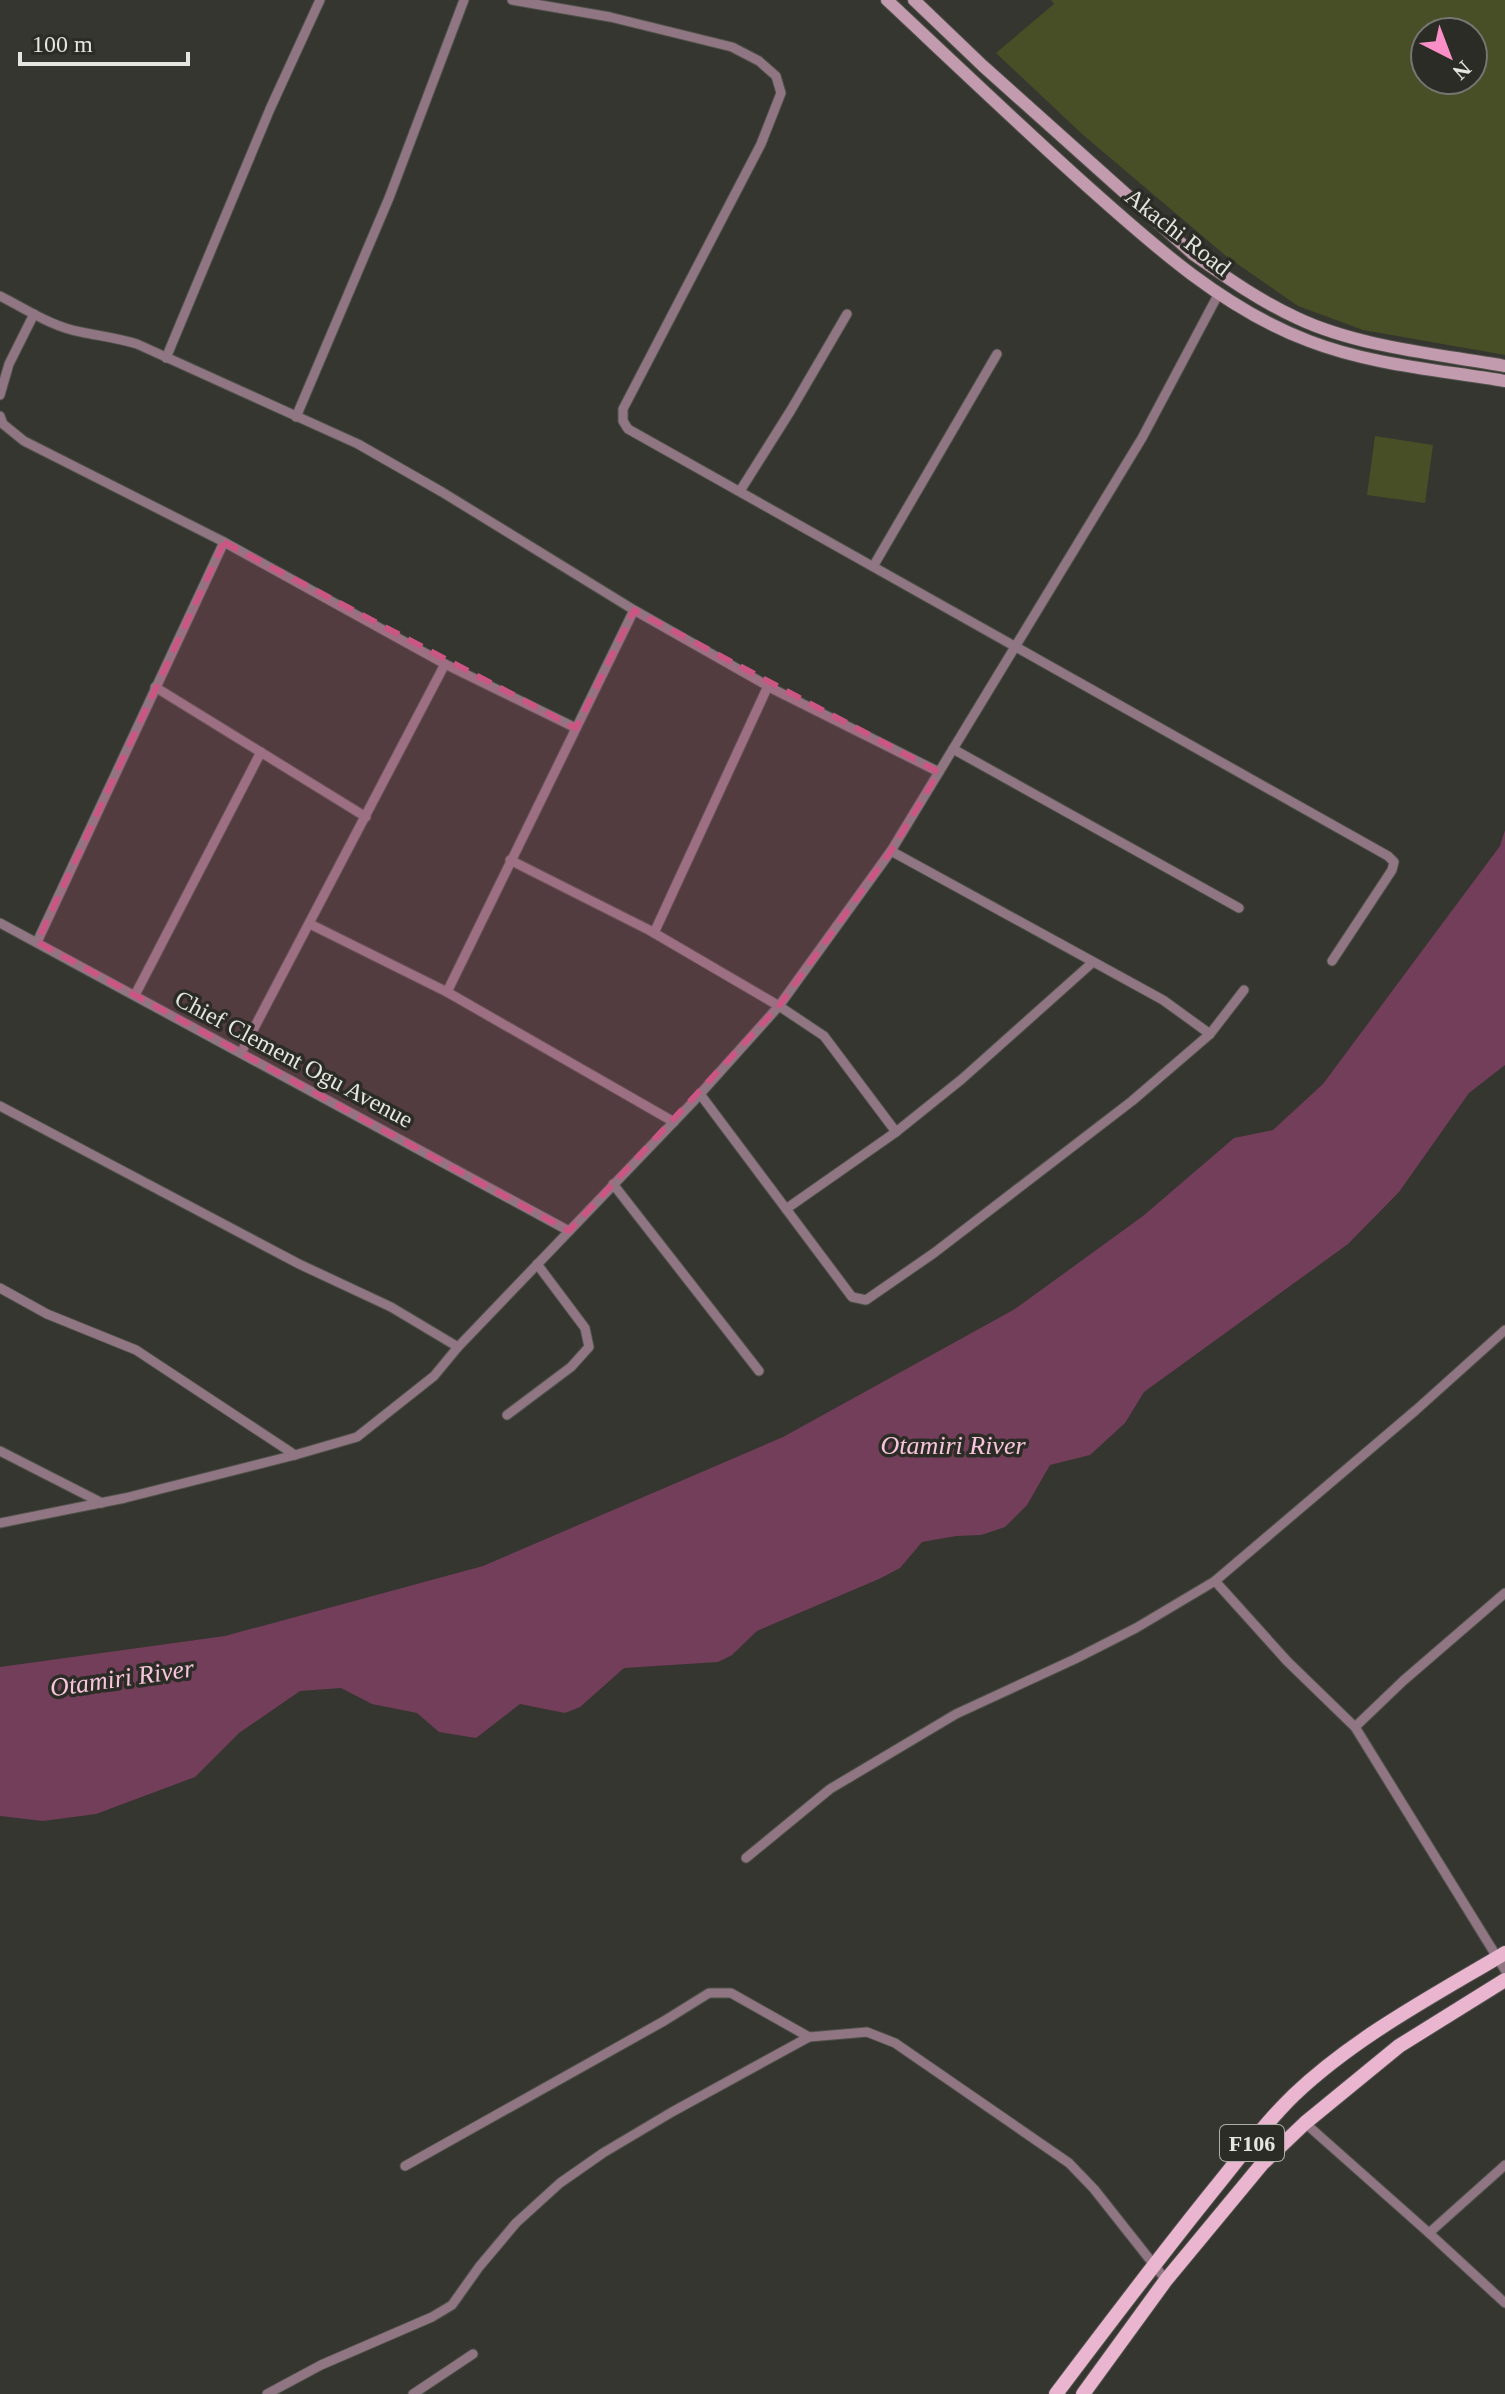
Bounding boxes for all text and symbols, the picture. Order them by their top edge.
scale bar [20,16,188,66]
north arrow [1409,16,1489,96]
text: 100 m [32,31,93,57]
text: N [1448,56,1476,85]
street label: Akachi Road [1120,183,1236,281]
street label: Chief Clement Ogu Avenue [171,985,417,1133]
water label: Otamiri River [880,1431,1026,1460]
water label: Otamiri River [48,1653,197,1702]
road number: F106 [1220,2125,1284,2161]

